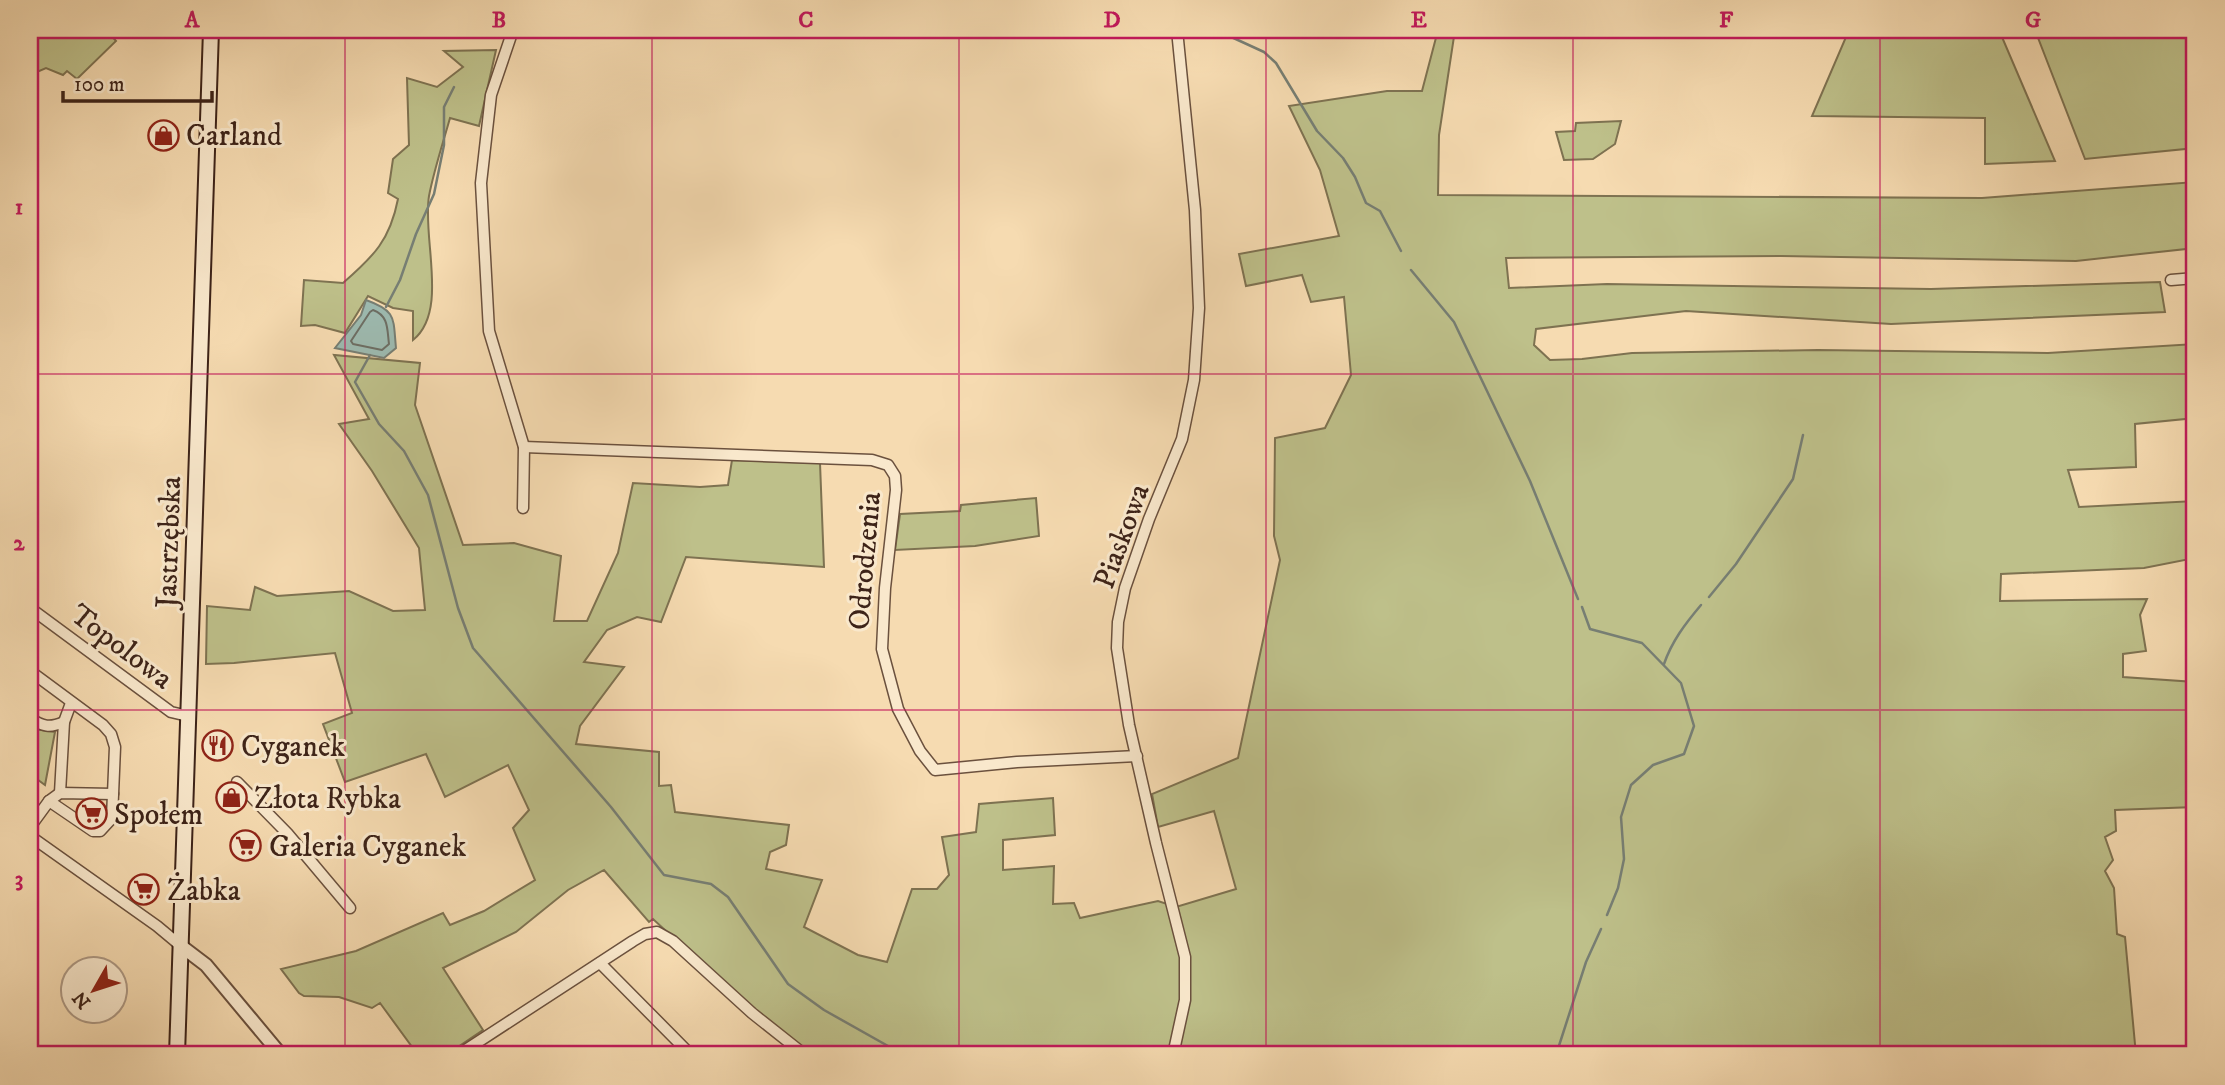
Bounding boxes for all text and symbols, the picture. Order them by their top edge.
text: A [184,6,201,35]
text: B [492,6,506,35]
text: C [798,6,814,35]
text: D [1103,6,1121,35]
text: E [1411,6,1427,35]
text: F [1719,6,1734,35]
text: G [2025,6,2041,35]
scale bar [63,60,212,104]
text: 100 m [74,72,125,98]
shop icon: Carland [146,118,180,152]
place label: Carland [186,118,282,155]
text: 1 [15,193,23,222]
street label: Jastrzębska [149,475,190,612]
street label: Piaskowa [1086,479,1159,594]
street label: Odrodzenia [841,490,890,632]
text: 2 [13,529,25,558]
street label: Topolowa [62,597,180,698]
restaurant icon: Cyganek [201,729,235,763]
place label: Cyganek [241,729,345,766]
shop icon: Złota Rybka [214,781,248,815]
place label: Złota Rybka [254,781,401,818]
supermarket icon: Społem [74,797,108,831]
place label: Społem [114,797,203,834]
supermarket icon: Galeria Cyganek [229,829,263,863]
place label: Galeria Cyganek [269,829,466,866]
text: 3 [15,865,23,894]
place label: Żabka [167,872,241,910]
supermarket icon: Żabka [127,873,161,907]
north arrow [60,956,130,1026]
text: N [68,986,96,1013]

